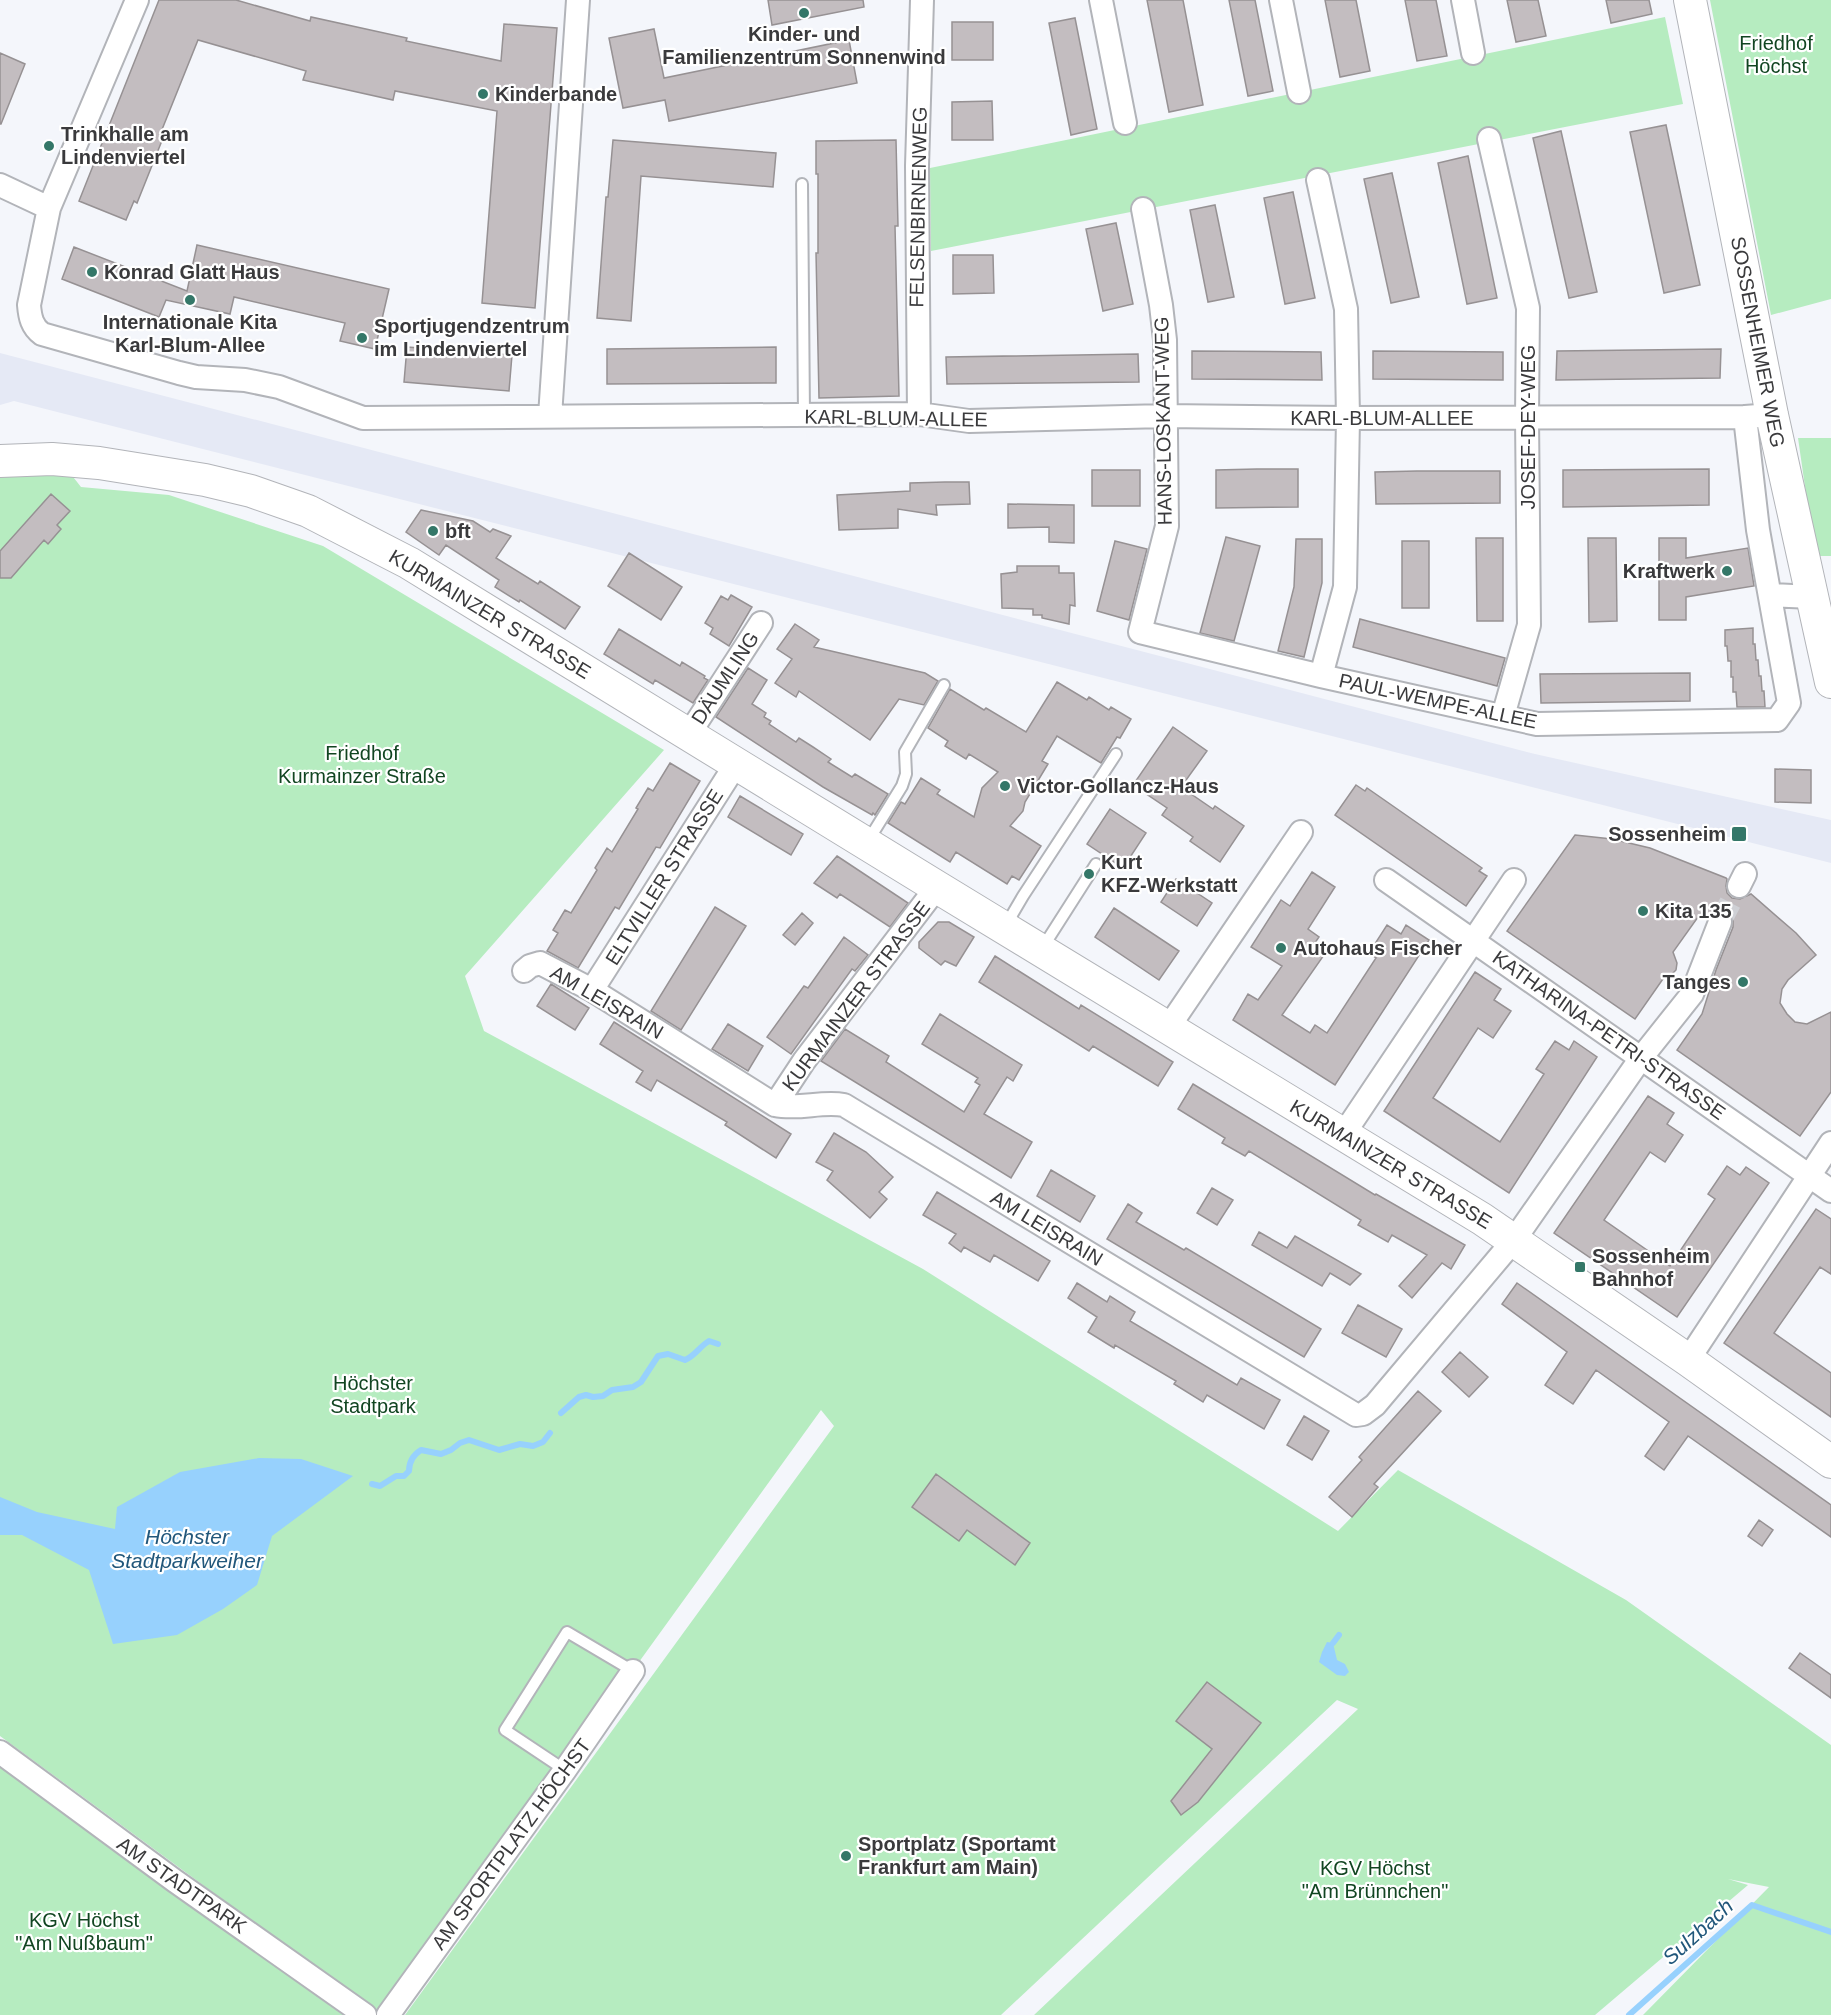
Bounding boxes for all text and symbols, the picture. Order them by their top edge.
marker: Kinder- und Familienzentrum Sonnenwind [797,6,811,20]
place label: Kinder- und Familienzentrum Sonnenwind [662,23,946,68]
park label: Friedhof Höchst [1739,32,1813,77]
place label: Kinderbande [495,83,617,105]
marker: Kinderbande [476,87,490,101]
street label: FELSENBIRNENWEG [905,106,931,308]
place label: Trinkhalle am Lindenviertel [61,123,189,168]
marker: Trinkhalle am Lindenviertel [42,139,56,153]
street label: SOSSENHEIMER WEG [1727,235,1789,449]
place label: Konrad Glatt Haus [104,261,280,283]
marker: Konrad Glatt Haus [85,265,99,279]
marker: Internationale Kita Karl-Blum-Allee [183,293,197,307]
place label: Internationale Kita Karl-Blum-Allee [103,311,278,356]
place label: Sportjugendzentrum im Lindenviertel [374,315,570,360]
street label: HANS-LOSKANT-WEG [1150,316,1176,526]
marker: Sportjugendzentrum im Lindenviertel [355,331,369,345]
street label: JOSEF-DEY-WEG [1517,345,1539,509]
street label: KARL-BLUM-ALLEE [804,405,988,431]
street label: KARL-BLUM-ALLEE [1290,407,1474,429]
place label: bft [445,520,471,542]
marker: bft [426,524,440,538]
street label: KURMAINZER STRASSE [385,545,595,683]
place label: Kraftwerk [1623,560,1716,582]
marker: Kraftwerk [1720,564,1734,578]
street label: DÄUMLING [687,628,763,728]
street label: PAUL-WEMPE-ALLEE [1337,669,1539,733]
park label: Friedhof Kurmainzer Straße [278,742,446,787]
place label: Victor-Gollancz-Haus [1017,775,1219,797]
marker: Victor-Gollancz-Haus [998,779,1012,793]
street label: ELTVILLER STRASSE [601,785,727,969]
place label: Sossenheim [1608,823,1726,845]
marker: Sossenheim [1730,825,1748,843]
place label: Kurt KFZ-Werkstatt [1101,851,1238,896]
marker: Kurt KFZ-Werkstatt [1082,867,1096,881]
street label: KURMAINZER STRASSE [778,897,934,1095]
place label: Kita 135 [1655,900,1732,922]
marker: Kita 135 [1636,904,1650,918]
place label: Autohaus Fischer [1293,937,1462,959]
marker: Autohaus Fischer [1274,941,1288,955]
street label: KATHARINA-PETRI-STRASSE [1489,946,1729,1124]
street label: AM LEISRAIN [547,961,667,1043]
place label: Tanges [1662,971,1731,993]
marker: Tanges [1736,975,1750,989]
street label: KURMAINZER STRASSE [1286,1095,1496,1233]
street label: AM LEISRAIN [987,1186,1107,1270]
place label: Sossenheim Bahnhof [1592,1245,1710,1290]
marker: Sossenheim Bahnhof [1573,1260,1587,1274]
park label: Höchster Stadtpark [330,1372,417,1417]
water label: Höchster Stadtparkweiher [111,1525,264,1572]
street label: AM SPORTPLATZ HÖCHST [427,1734,595,1954]
street label: AM STADTPARK [113,1832,251,1938]
place label: Sportplatz (Sportamt Frankfurt am Main) [858,1833,1056,1878]
marker: Sportplatz (Sportamt Frankfurt am Main) [839,1849,853,1863]
park label: KGV Höchst "Am Brünnchen" [1302,1857,1448,1902]
water label: Sulzbach [1658,1894,1737,1969]
park label: KGV Höchst "Am Nußbaum" [15,1909,153,1954]

